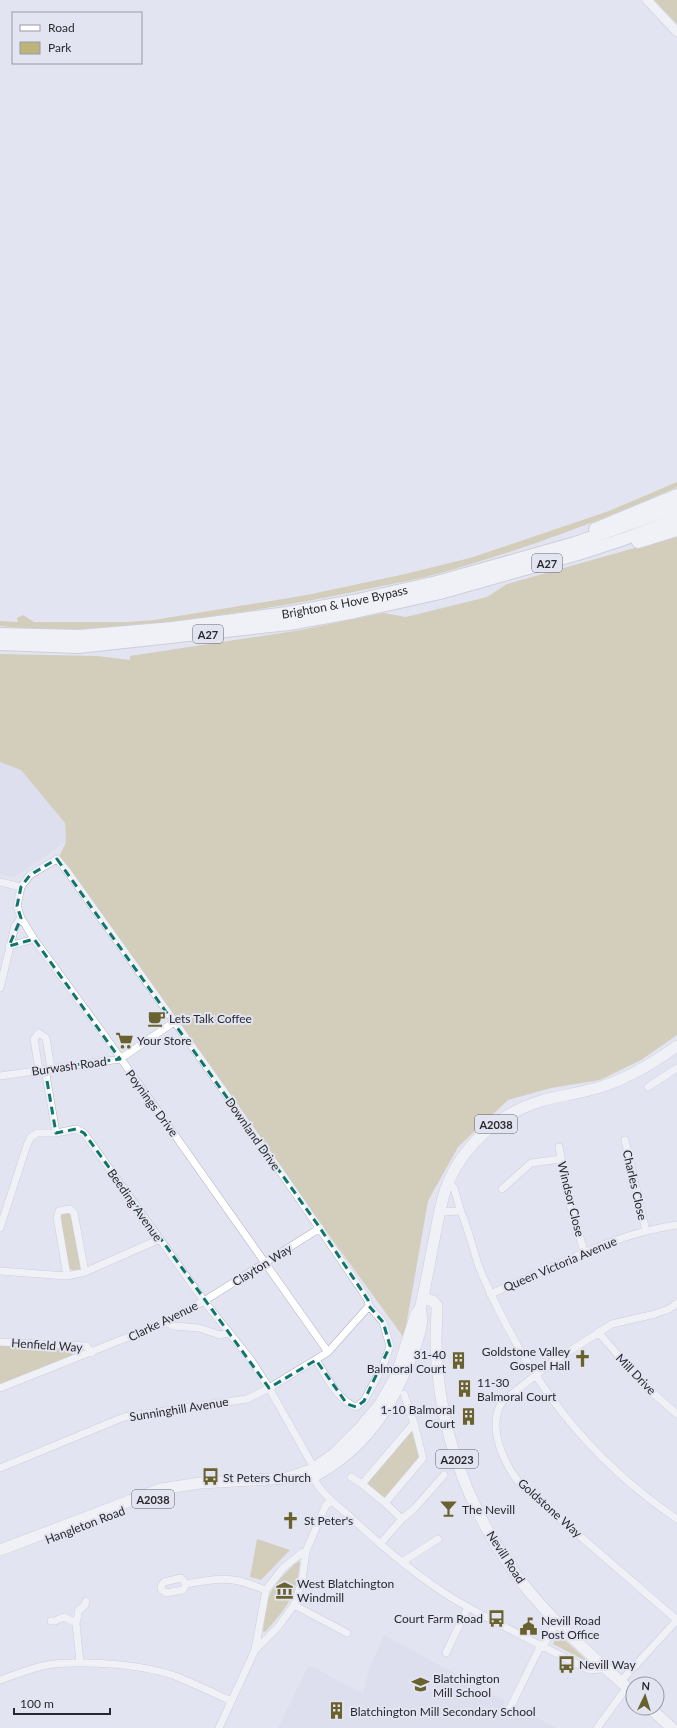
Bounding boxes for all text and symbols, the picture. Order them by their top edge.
legend [12,12,142,64]
text: Road [48,20,75,35]
text: Park [48,40,72,55]
road number: A27 [532,554,562,572]
street label: Brighton & Hove Bypass [281,581,409,621]
road number: A27 [193,625,223,643]
cafe icon: Lets Talk Coffee [146,1008,166,1028]
place label: Lets Talk Coffee [169,1011,252,1026]
supermarket icon: Your Store [114,1030,134,1050]
place label: Your Store [137,1033,192,1048]
street label: Burwash Road [31,1053,107,1079]
street label: Poynings Drive [123,1067,181,1139]
street label: Downland Drive [222,1095,284,1173]
road number: A2038 [475,1115,517,1133]
street label: Charles Close [620,1148,650,1222]
street label: Windsor Close [554,1160,588,1238]
street label: Beeding Avenue [104,1166,166,1244]
street label: Queen Victoria Avenue [501,1233,619,1295]
street label: Clayton Way [229,1240,295,1289]
street label: Clarke Avenue [126,1298,200,1344]
street label: Henfield Way [11,1335,84,1355]
place label: Goldstone Valley Gospel Hall [482,1344,571,1373]
place label: 31-40 Balmoral Court [367,1347,447,1376]
church icon: Goldstone Valley Gospel Hall [573,1348,593,1368]
street label: Mill Drive [613,1350,659,1398]
building icon: 31-40 Balmoral Court [449,1351,469,1371]
place label: 11-30 Balmoral Court [477,1375,557,1404]
building icon: 11-30 Balmoral Court [454,1379,474,1399]
street label: Sunninghill Avenue [128,1394,230,1424]
place label: 1-10 Balmoral Court [380,1402,456,1431]
building icon: 1-10 Balmoral Court [458,1406,478,1426]
road number: A2023 [436,1450,478,1468]
bus stop icon: St Peters Church [200,1467,220,1487]
place label: St Peters Church [223,1470,311,1485]
street label: Goldstone Way [515,1475,586,1541]
road number: A2038 [132,1490,174,1508]
bar icon: The Nevill [439,1499,459,1519]
place label: The Nevill [462,1502,515,1517]
street label: Hangleton Road [43,1503,127,1547]
church icon: St Peter's [281,1510,301,1530]
place label: St Peter's [304,1513,353,1528]
street label: Nevill Road [483,1528,529,1586]
place label: West Blatchington Windmill [297,1576,394,1605]
museum icon: West Blatchington Windmill [274,1580,294,1600]
bus stop icon: Court Farm Road [486,1608,506,1628]
place label: Court Farm Road [394,1611,483,1626]
place label: Nevill Road Post Office [541,1613,601,1642]
public building icon: Nevill Road Post Office [518,1617,538,1637]
bus stop icon: Nevill Way [556,1654,576,1674]
place label: Nevill Way [579,1657,636,1672]
place label: Blatchington Mill School [433,1671,500,1700]
school or university icon: Blatchington Mill School [410,1675,430,1695]
north arrow [625,1676,665,1716]
text: N [641,1679,650,1692]
scale bar [14,1690,110,1716]
text: 100 m [20,1696,54,1711]
building icon: Blatchington Mill Secondary School [327,1701,347,1721]
place label: Blatchington Mill Secondary School [350,1704,536,1719]

